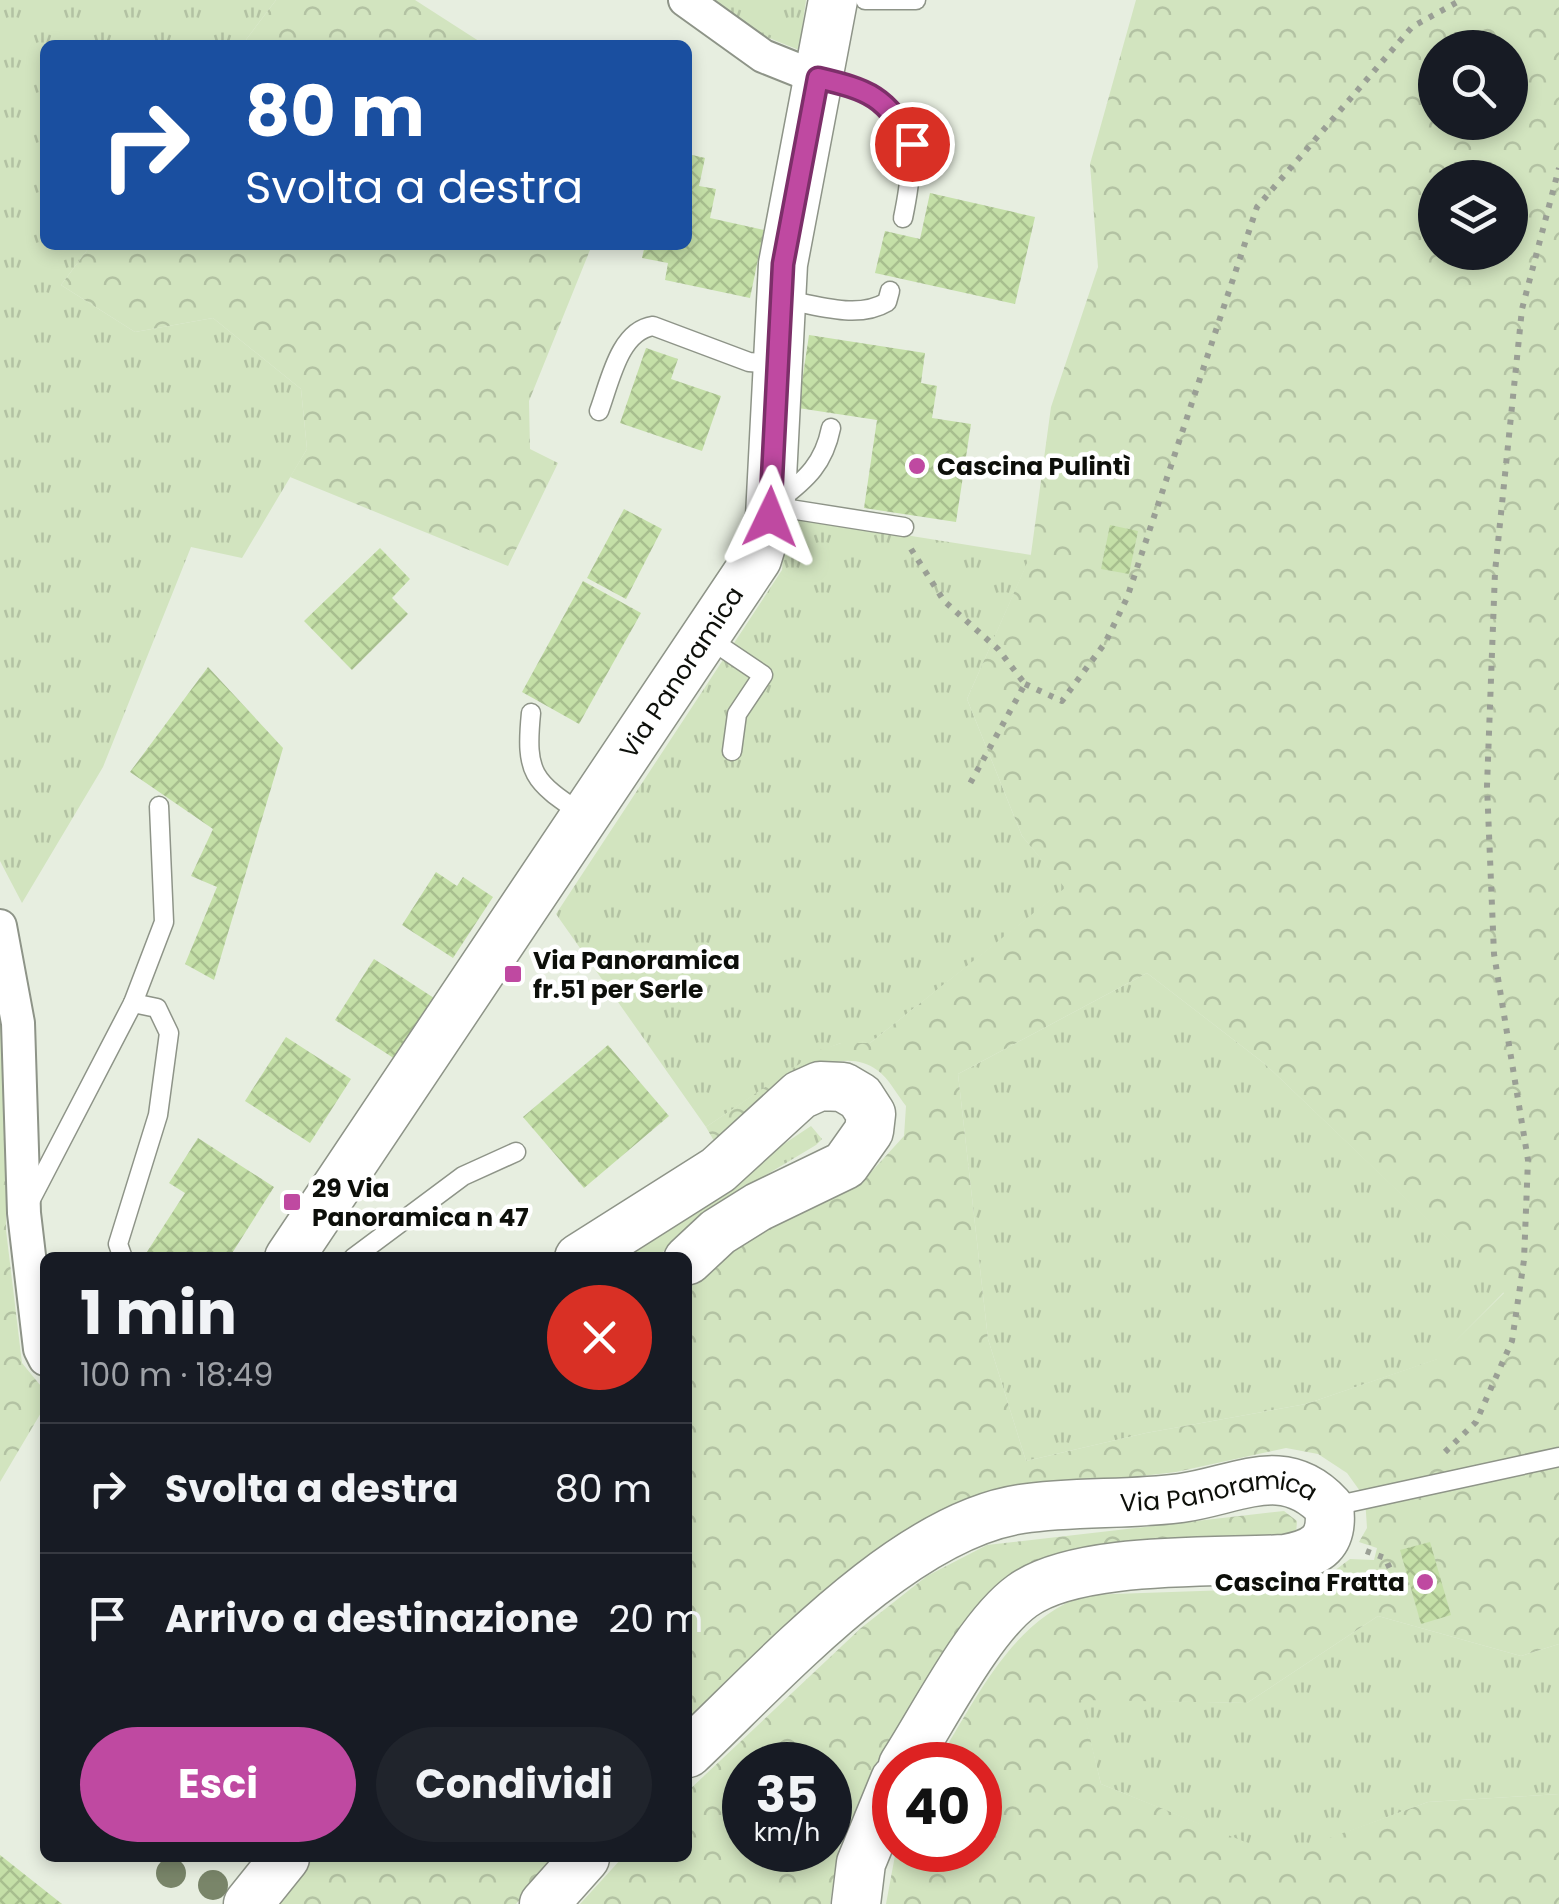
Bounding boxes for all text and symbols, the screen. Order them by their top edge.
map controls [1418,30,1528,270]
button: search [1418,30,1528,140]
text: 80 m [245,62,425,161]
icon: right [80,80,210,210]
pin [870,102,955,187]
icon: arrive [885,117,940,172]
text: Svolta a destra [245,156,583,219]
button: layers [1418,160,1528,270]
place label: Cascina Pulintì [937,449,1131,484]
marker: Cascina Pulintì [906,455,928,477]
position arrow [718,465,822,569]
street label: Via Panoramica [611,579,751,765]
place label: Via Panoramica fr.51 per Serle [533,943,740,1007]
marker: Via Panoramica fr.51 per Serle [502,963,524,985]
place label: 29 Via Panoramica n 47 [312,1171,529,1235]
marker: 29 Via Panoramica n 47 [281,1191,303,1213]
text: 1 min [80,1271,237,1355]
button: close [547,1285,652,1390]
text: 100 m · 18:49 [80,1352,273,1397]
icon: right [80,1461,135,1516]
text: Svolta a destra [165,1462,459,1515]
text: 80 m [555,1462,652,1515]
street label: Via Panoramica [1119,1462,1324,1520]
place label: Cascina Fratta [1215,1565,1405,1600]
marker: Cascina Fratta [1414,1571,1436,1593]
icon: arrive [80,1591,135,1646]
text: Arrivo a destinazione [165,1592,578,1645]
text: 20 m [608,1592,703,1645]
button: Esci [80,1727,356,1842]
button: Condividi [376,1727,652,1842]
speed limit sign: 40 [872,1742,1002,1872]
text: 35 [756,1759,818,1830]
text: km/h [754,1815,820,1850]

